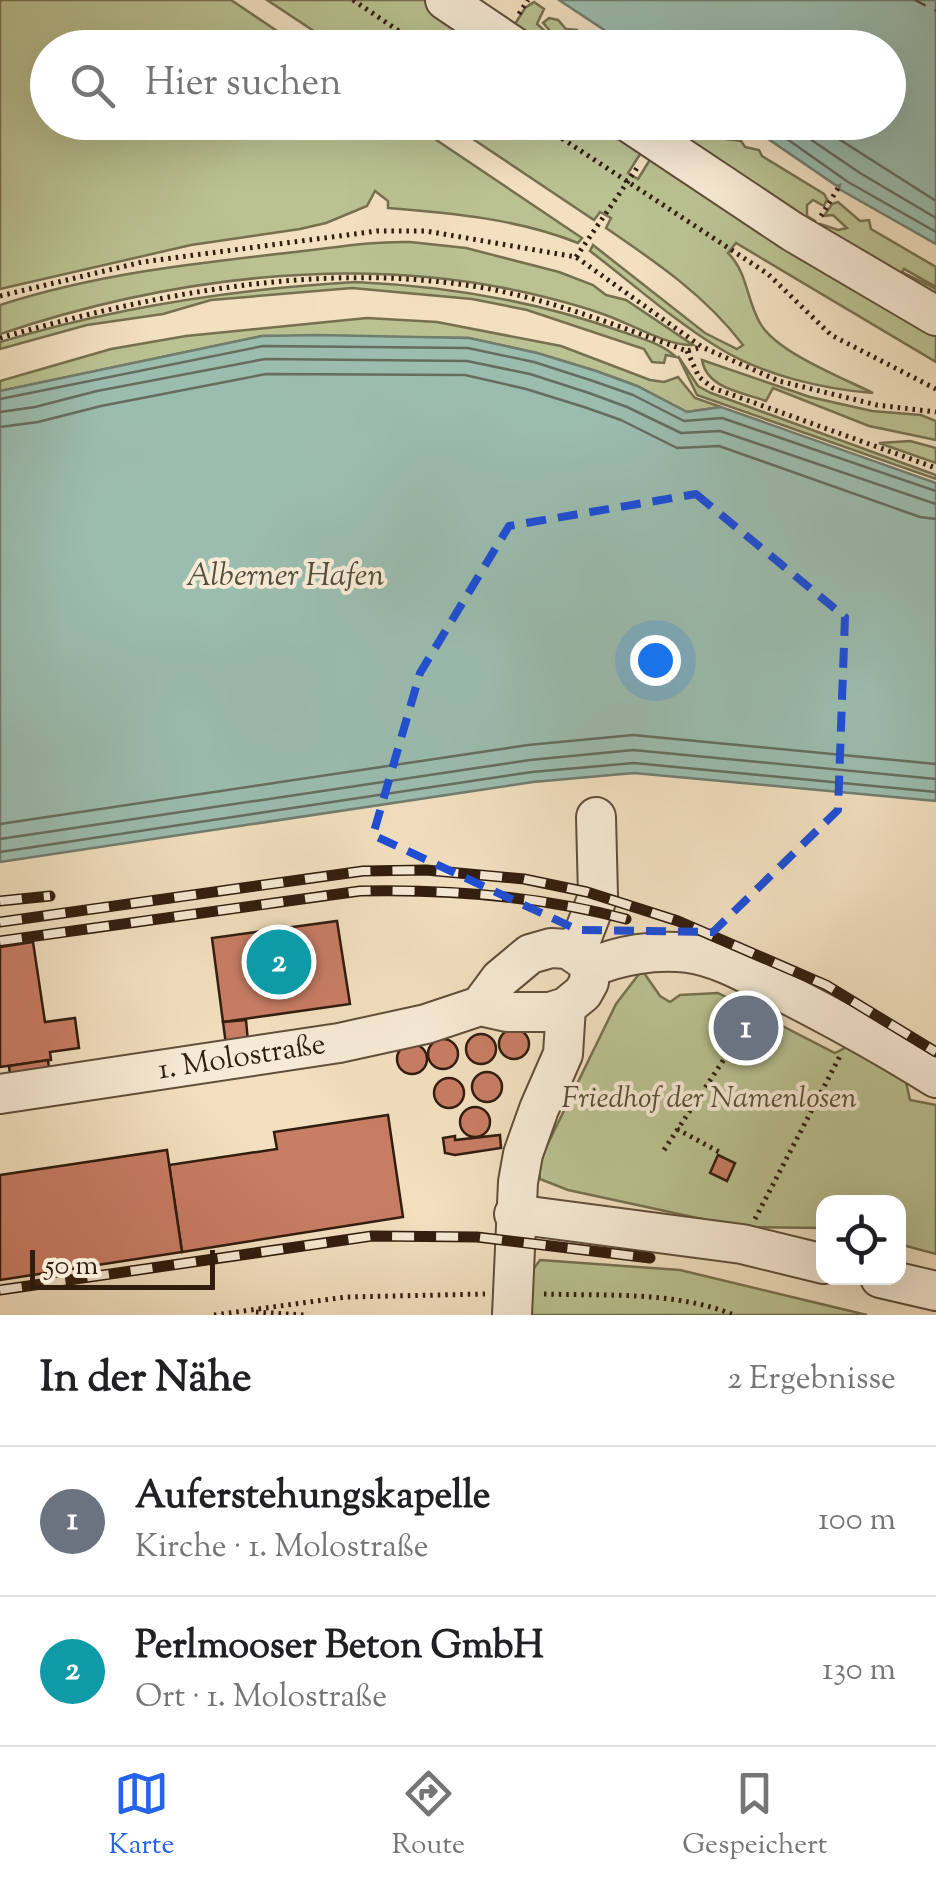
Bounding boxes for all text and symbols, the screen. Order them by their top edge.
search box [30,30,906,140]
icon: search [65,58,120,113]
text: Hier suchen [145,58,342,112]
water label: Alberner Hafen [186,554,384,600]
your location [630,635,681,686]
pin: 2 [246,924,312,1000]
pin: 1 [714,990,778,1066]
street label: 1. Molostraße [155,1024,329,1092]
park label: Friedhof der Namenlosen [561,1078,857,1121]
map controls [816,1195,906,1285]
button: locate [816,1195,906,1285]
scale bar [30,1245,215,1290]
text: 50 m [45,1247,99,1287]
text: In der Nähe [40,1350,252,1410]
text: 2 Ergebnisse [727,1357,896,1403]
text: Auferstehungskapelle [135,1471,491,1525]
text: 1 [67,1498,78,1544]
text: 100 m [818,1498,896,1544]
text: Kirche · 1. Molostraße [135,1525,429,1571]
text: Perlmooser Beton GmbH [135,1621,544,1675]
text: 2 [65,1648,80,1694]
text: 130 m [822,1648,896,1694]
text: Ort · 1. Molostraße [135,1675,387,1721]
tab: Karte [109,1766,175,1866]
tab: Route [392,1766,465,1866]
tab: Gespeichert [682,1766,827,1866]

